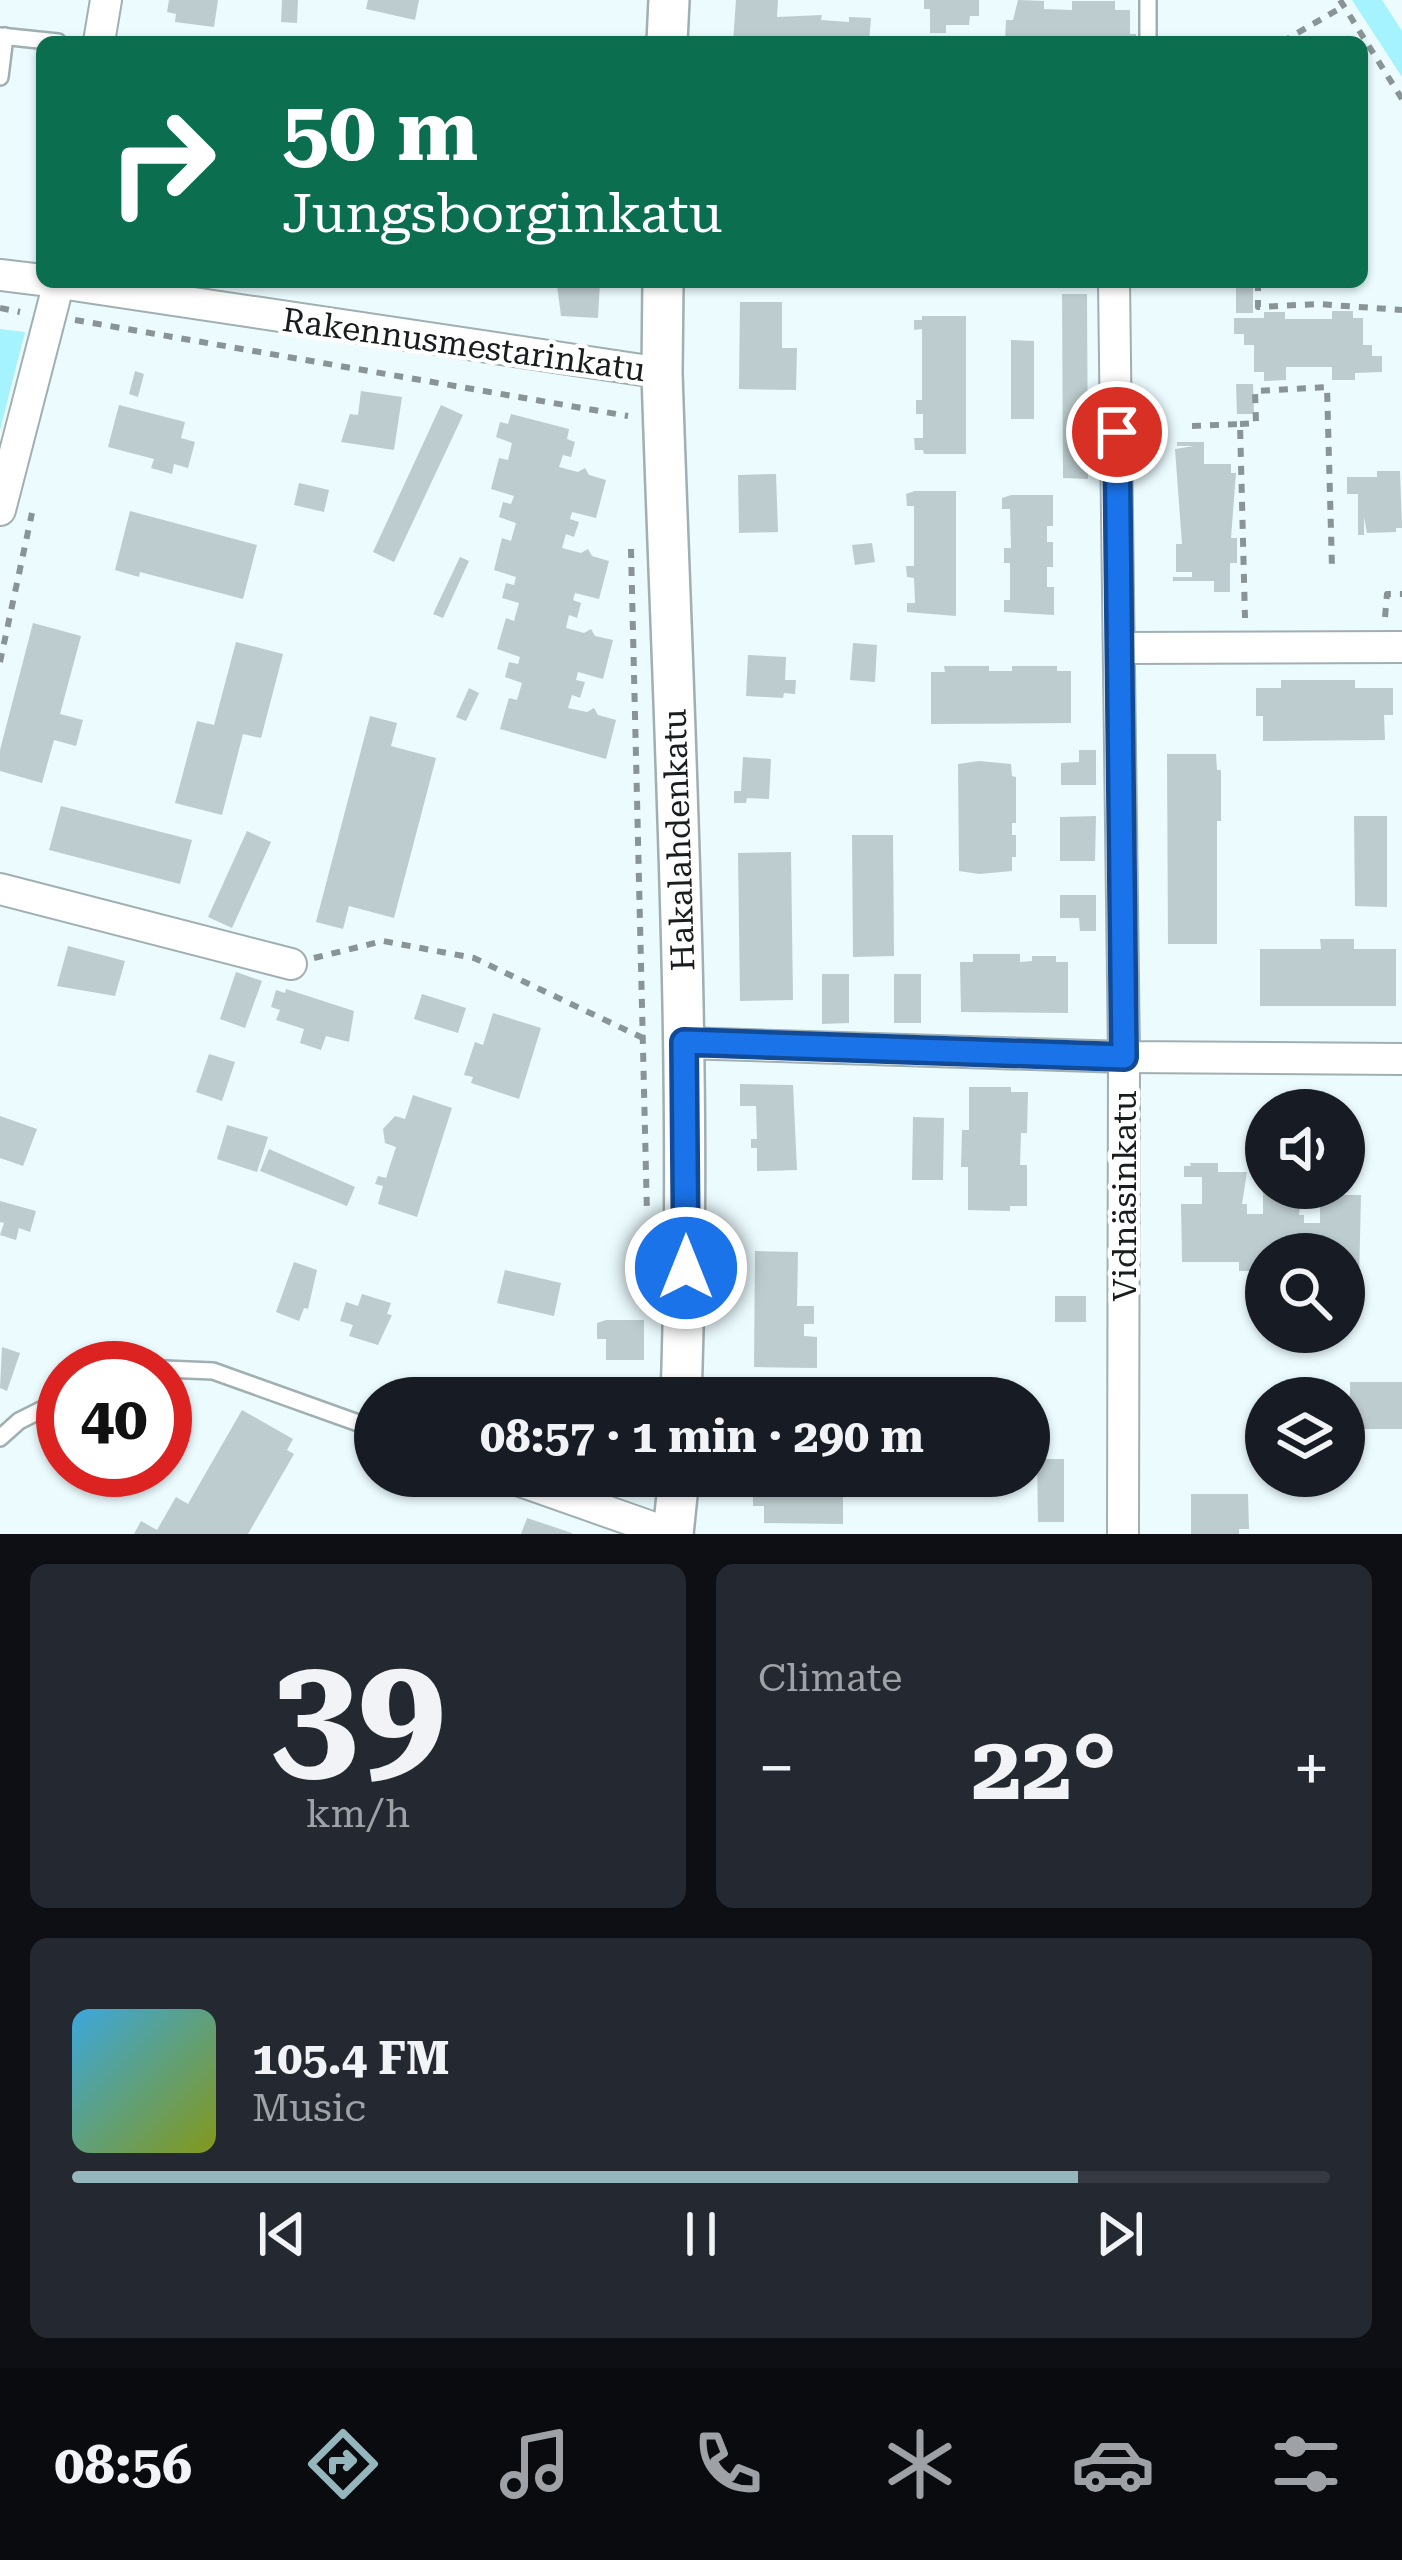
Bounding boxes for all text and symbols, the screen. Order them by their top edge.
text: 50 m [282,82,478,180]
icon: right [84,84,240,240]
text: Jungsborginkatu [282,182,722,245]
street label: Rakennusmestarinkatu [280,300,648,389]
pin [1066,381,1168,483]
icon: arrive [1084,399,1150,465]
street label: Hakalahdenkatu [654,708,703,972]
map controls [1245,1089,1365,1497]
button: sound [1245,1089,1365,1209]
street label: Vidnäsinkatu [1105,1090,1144,1302]
position arrow [623,1205,749,1331]
button: search [1245,1233,1365,1353]
speed limit sign: 40 [36,1341,192,1497]
button: layers [1245,1377,1365,1497]
text: 08:57 · 1 min · 290 m [480,1410,924,1463]
text: 39 [271,1621,445,1804]
text: Climate [758,1655,902,1701]
text: 22° [971,1716,1117,1821]
text: − [758,1730,795,1807]
text: + [1293,1730,1330,1807]
text: km/h [306,1791,410,1837]
text: 105.4 FM [252,2032,450,2085]
text: Music [252,2085,366,2131]
icon: previous [249,2201,315,2267]
icon: pause [668,2201,734,2267]
icon: next [1087,2201,1153,2267]
icon: directions [301,2422,385,2506]
icon: music [493,2422,577,2506]
icon: phone [686,2422,770,2506]
icon: climate [878,2422,962,2506]
icon: car [1071,2422,1155,2506]
icon: filters [1264,2422,1348,2506]
text: 08:56 [54,2433,192,2496]

